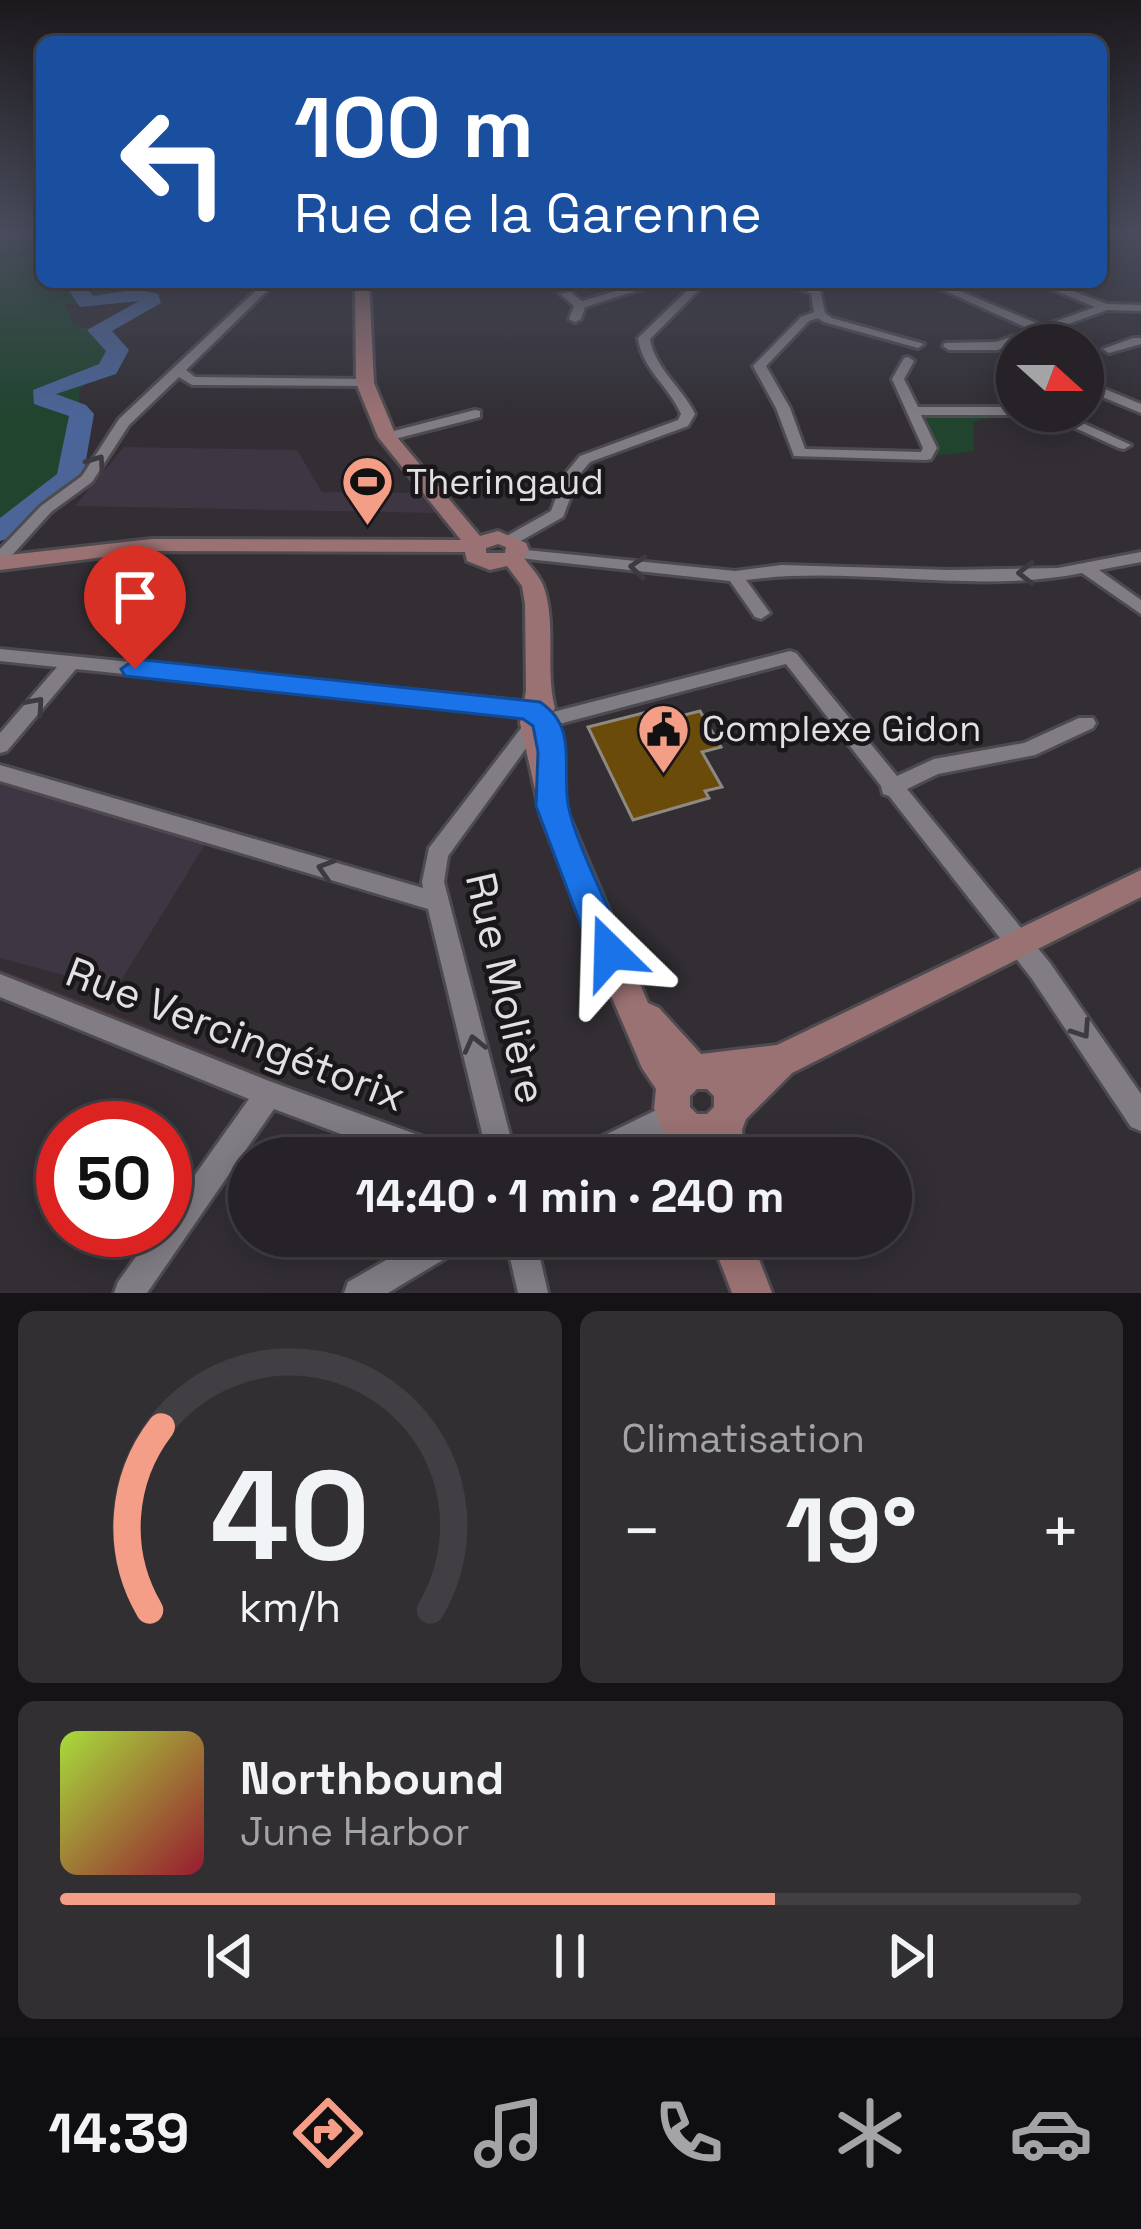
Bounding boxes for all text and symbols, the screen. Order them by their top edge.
text: 100 m [294,74,534,182]
icon: left [96,84,252,240]
text: Rue de la Garenne [294,179,762,248]
north arrow [996,324,1104,432]
map controls [996,324,1104,432]
one-way arrow [83,454,105,476]
sports icon: Theringaud [339,454,395,528]
place label: Theringaud [406,459,604,505]
pin [84,546,186,669]
one-way arrow [628,555,647,580]
one-way arrow [1016,560,1034,586]
icon: arrive [102,564,168,630]
one-way arrow [22,696,44,718]
public building icon: Complexe Gidon [635,701,691,775]
place label: Complexe Gidon [702,706,981,752]
one-way arrow [316,858,337,883]
street label: Rue Molière [454,867,558,1109]
position arrow [547,889,673,1015]
street label: Rue Vercingétorix [59,945,413,1123]
one-way arrow [1068,1017,1090,1039]
one-way arrow [463,1035,488,1055]
speed limit sign: 50 [36,1101,192,1257]
text: 14:40 · 1 min · 240 m [355,1168,785,1225]
text: Climatisation [622,1414,865,1463]
text: 40 [210,1436,370,1595]
text: 19° [785,1473,917,1588]
text: − [622,1489,662,1573]
text: + [1040,1489,1081,1573]
text: km/h [239,1580,341,1635]
text: Northbound [240,1750,504,1807]
text: June Harbor [240,1807,470,1856]
icon: previous [197,1923,263,1989]
icon: pause [537,1923,603,1989]
icon: next [878,1923,944,1989]
icon: directions [286,2091,370,2175]
icon: music [467,2091,551,2175]
icon: phone [647,2091,731,2175]
icon: climate [828,2091,912,2175]
icon: car [1009,2091,1093,2175]
text: 14:39 [48,2099,189,2168]

